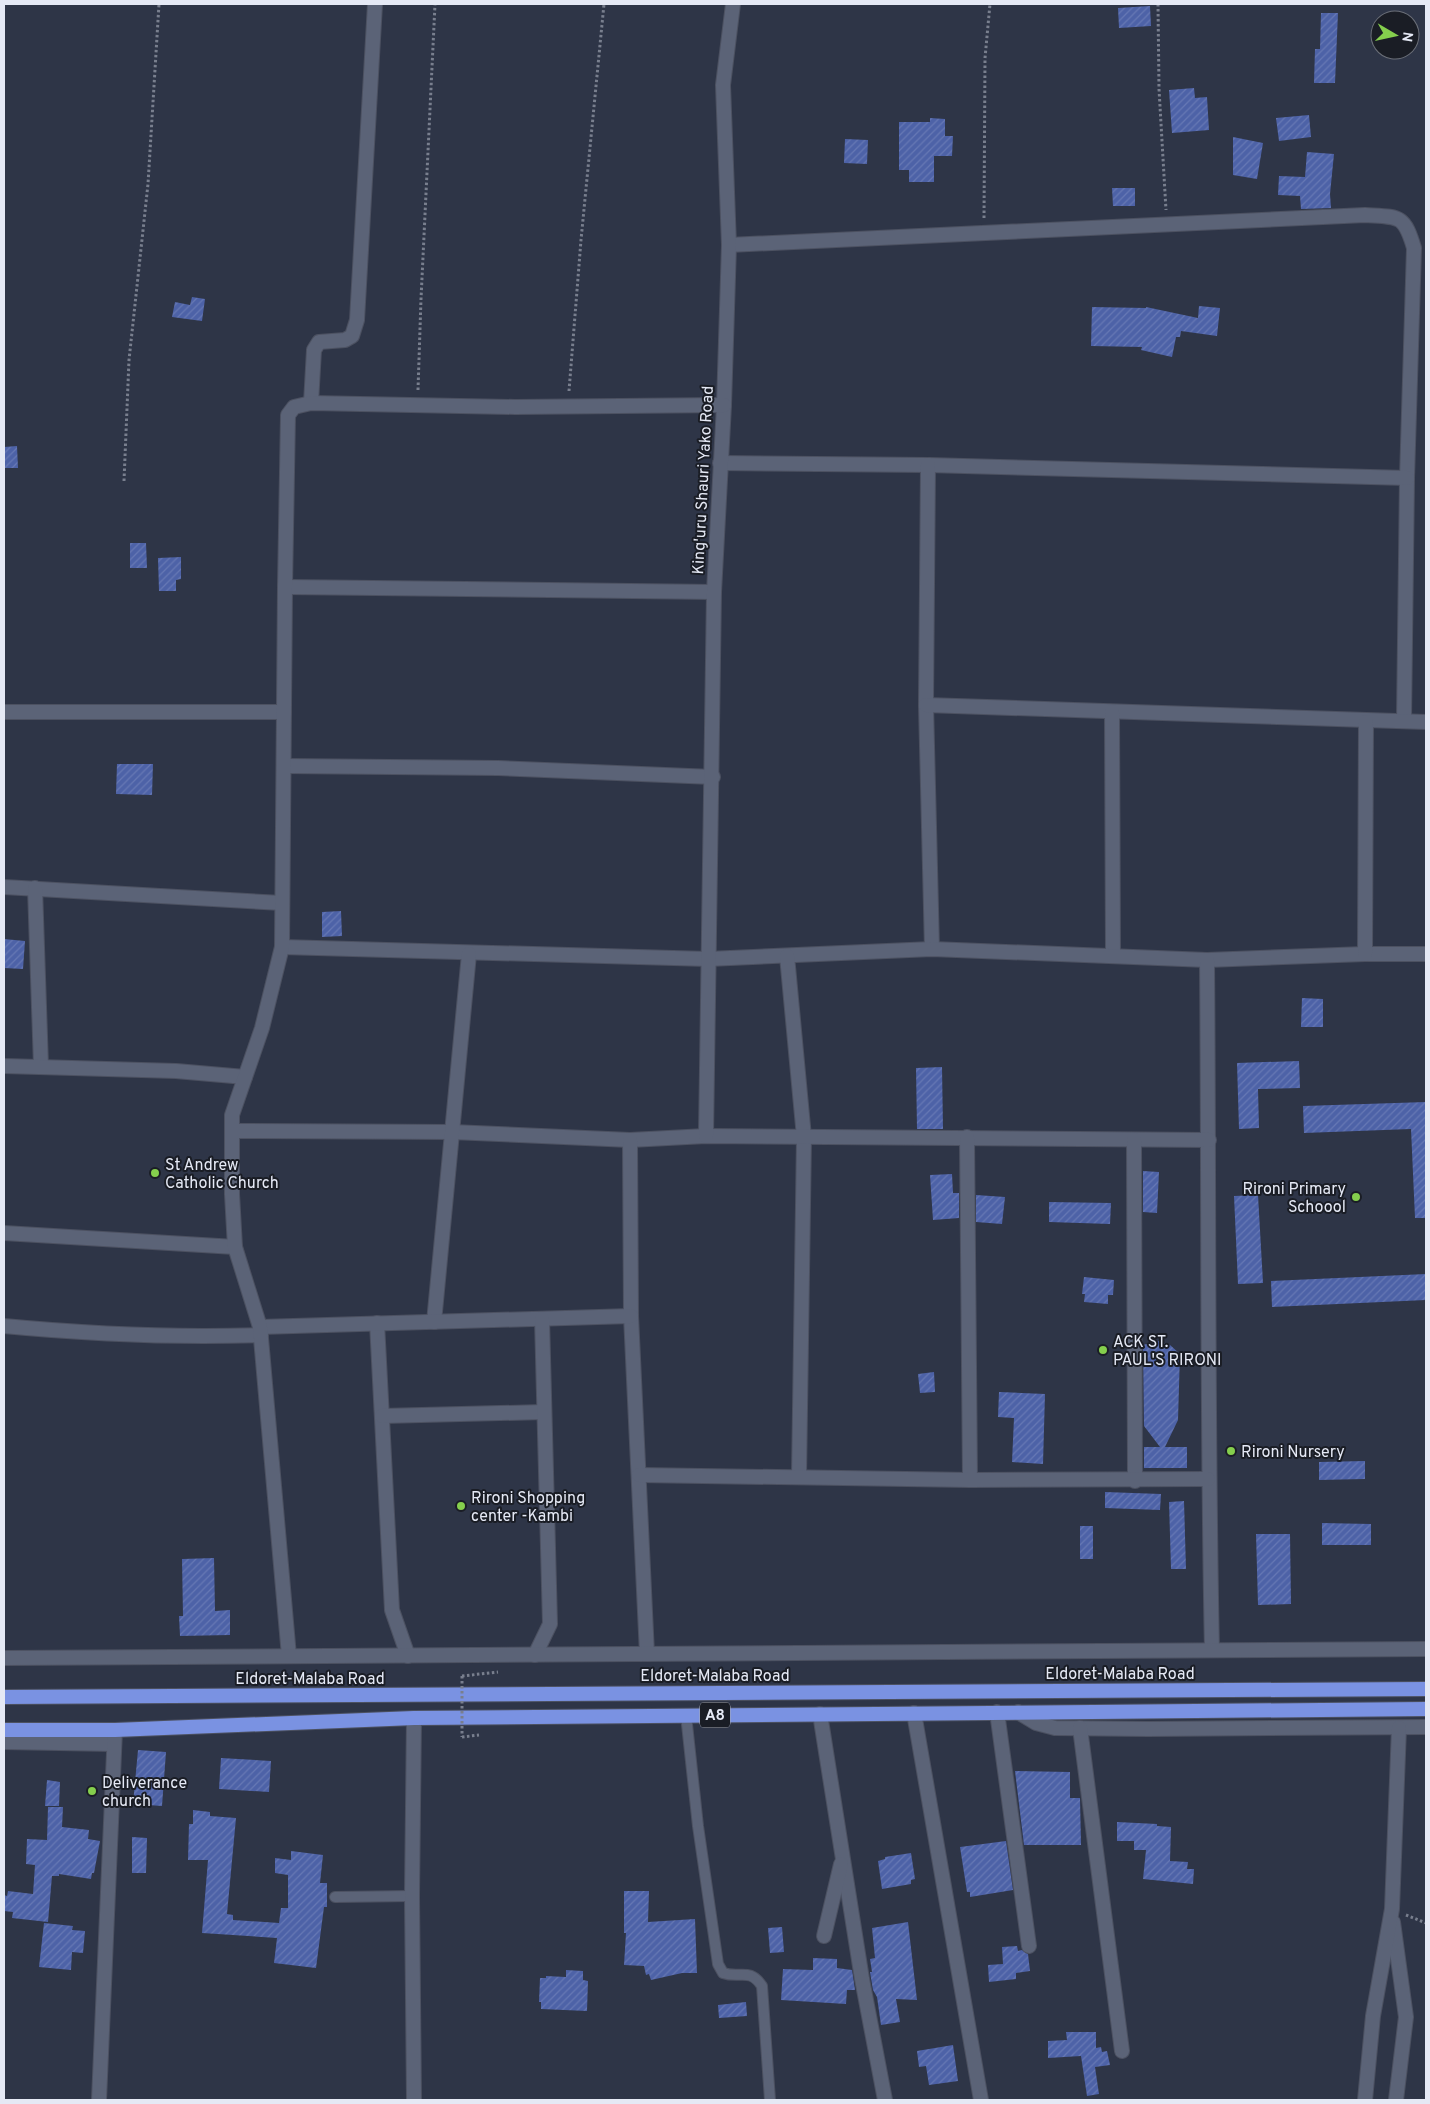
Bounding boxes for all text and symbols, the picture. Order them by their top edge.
north arrow [1370,10,1420,60]
text: N [1397,30,1416,43]
street label: King'uru Shauri Yako Road [689,385,719,575]
place label: St Andrew Catholic Church [165,1156,279,1194]
marker: St Andrew Catholic Church [149,1167,161,1179]
place label: Rironi Primary Schoool [1242,1180,1346,1218]
marker: Rironi Primary Schoool [1350,1191,1362,1203]
place label: ACK ST. PAUL'S RIRONI [1113,1333,1222,1371]
marker: ACK ST. PAUL'S RIRONI [1097,1344,1109,1356]
place label: Rironi Nursery [1241,1443,1345,1463]
marker: Rironi Nursery [1225,1445,1237,1457]
place label: Rironi Shopping center -Kambi [471,1489,585,1527]
marker: Rironi Shopping center -Kambi [455,1500,467,1512]
street label: Eldoret-Malaba Road [1045,1665,1195,1685]
street label: Eldoret-Malaba Road [640,1667,790,1687]
street label: Eldoret-Malaba Road [235,1670,385,1690]
road number: A8 [700,1702,730,1728]
place label: Deliverance church [102,1774,187,1812]
marker: Deliverance church [86,1785,98,1797]

